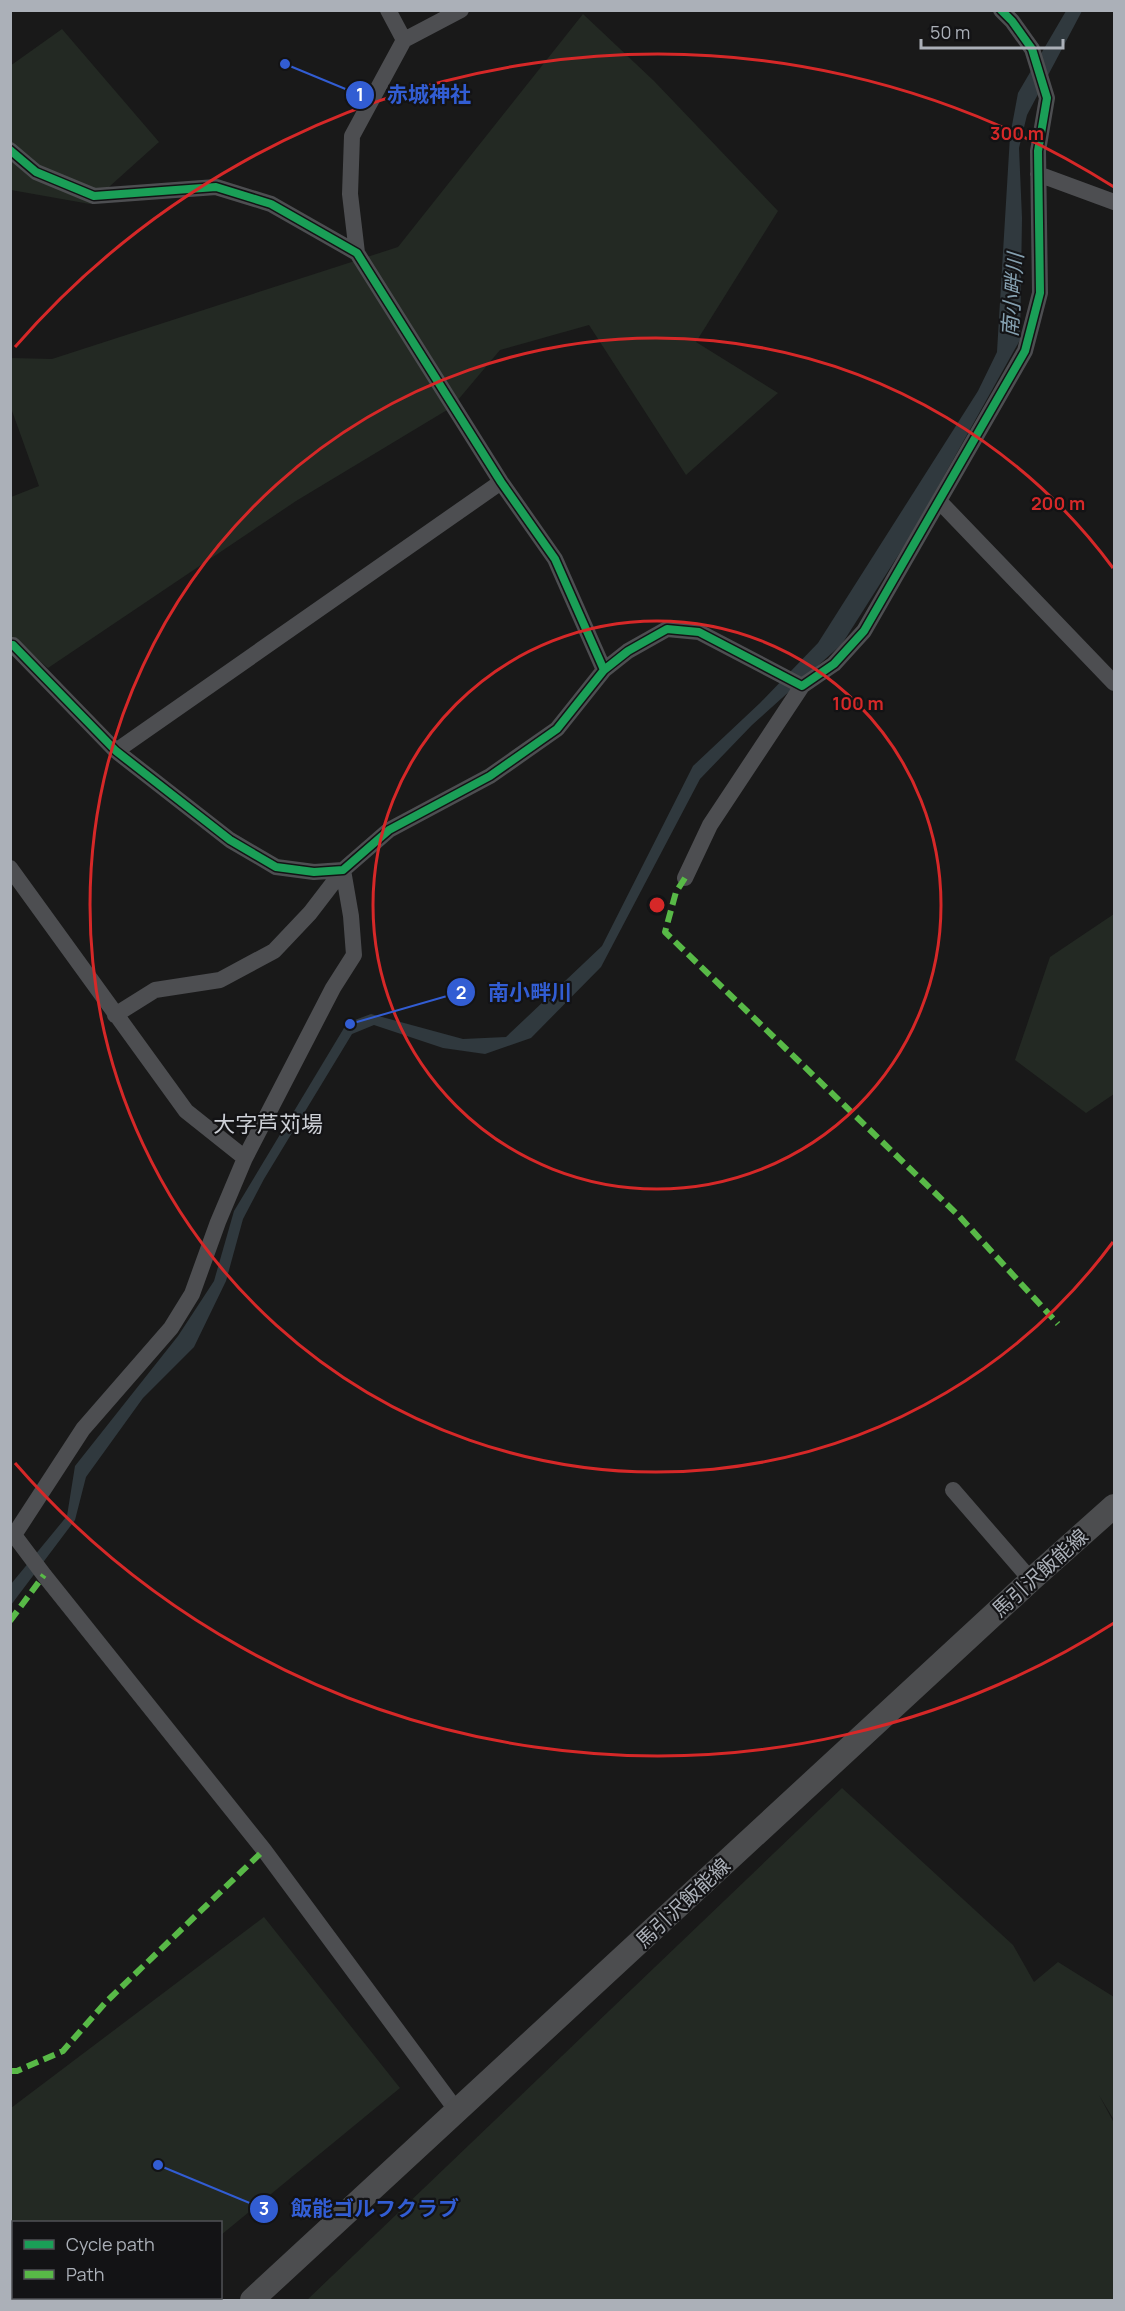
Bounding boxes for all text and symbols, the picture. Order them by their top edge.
scale bar [921,12,1064,50]
text: 50 m [930,20,970,44]
callout: 赤城神社 [345,76,483,115]
text: 赤城神社 [387,80,471,108]
text: 1 [356,82,364,106]
text: 300 m [990,121,1044,145]
water label: 南小畔川 [995,250,1029,338]
text: 200 m [1031,491,1085,515]
text: 100 m [832,691,884,715]
centre of rings [647,895,667,915]
callout: 南小畔川 [446,973,584,1012]
text: 南小畔川 [488,978,572,1006]
text: 2 [456,980,466,1004]
district label: 大字芦苅場 [213,1109,323,1139]
street label: 馬引沢飯能線 [986,1522,1093,1623]
street label: 馬引沢飯能線 [630,1852,736,1953]
callout: 飯能ゴルフクラブ [249,2189,471,2228]
text: 飯能ゴルフクラブ [290,2194,459,2222]
text: 3 [259,2196,269,2220]
legend [12,2221,222,2299]
text: Cycle path [66,2232,155,2256]
text: Path [66,2262,104,2286]

